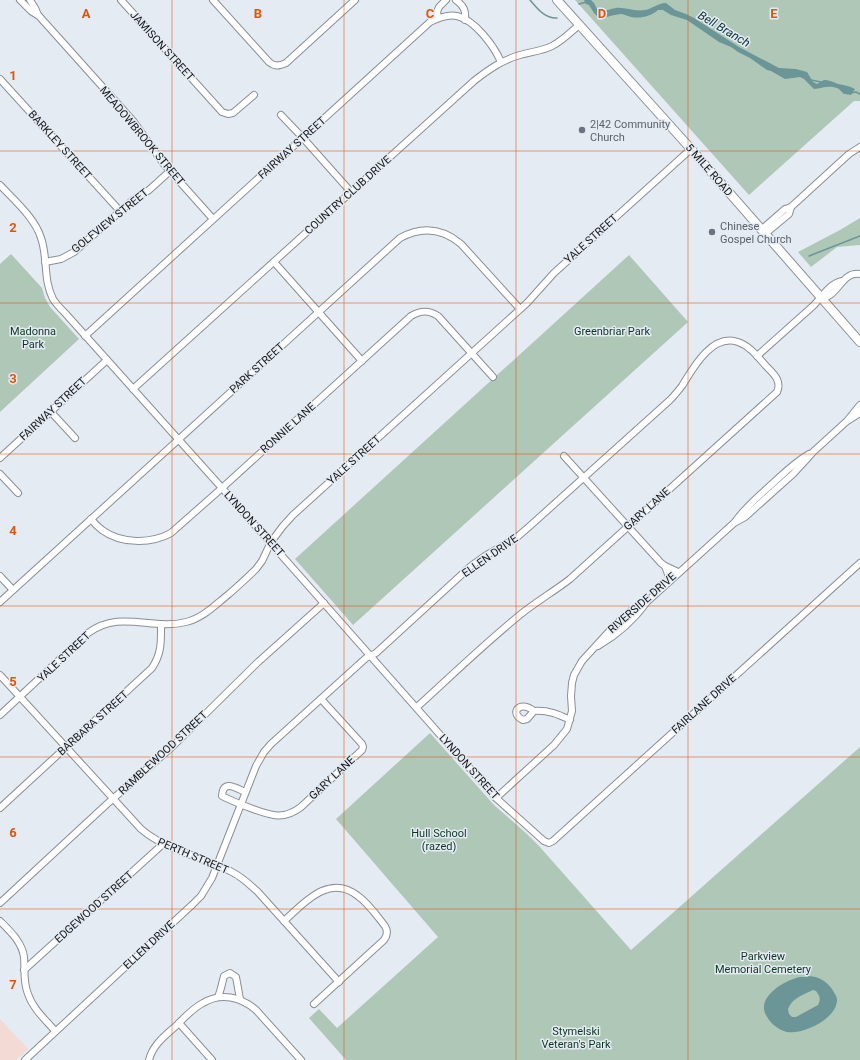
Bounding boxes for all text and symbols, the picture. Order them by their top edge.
text: A [82,6,91,21]
text: B [254,6,262,21]
text: C [426,6,435,21]
text: D [598,6,606,21]
text: E [770,6,778,21]
street label: JAMISON STREET [127,8,197,84]
water label: Bell Branch [695,8,753,50]
text: 1 [9,68,17,83]
street label: MEADOWBROOK STREET [97,84,187,188]
street label: BARKLEY STREET [26,108,95,182]
street label: FAIRWAY STREET [255,114,329,182]
place label: 2|42 Community Church [590,118,671,144]
marker: 2|42 Community Church [577,125,587,135]
street label: 5 MILE ROAD [683,141,735,199]
street label: COUNTRY CLUB DRIVE [302,153,394,237]
street label: GOLFVIEW STREET [69,186,151,256]
street label: YALE STREET [562,211,621,266]
text: 2 [9,220,17,235]
place label: Chinese Gospel Church [720,220,792,246]
marker: Chinese Gospel Church [707,227,717,237]
park label: Madonna Park [10,325,56,351]
park label: Greenbriar Park [574,325,650,338]
street label: PARK STREET [227,340,287,396]
text: 3 [9,371,17,386]
street label: FAIRWAY STREET [17,374,89,443]
street label: RONNIE LANE [258,400,318,456]
street label: YALE STREET [325,432,384,487]
street label: GARY LANE [621,485,673,533]
street label: LYNDON STREET [221,489,287,560]
text: 4 [9,523,17,538]
street label: ELLEN DRIVE [460,532,520,580]
street label: RIVERSIDE DRIVE [605,570,679,636]
street label: YALE STREET [35,629,93,685]
street label: FAIRLANE DRIVE [669,672,739,736]
text: 5 [9,674,17,689]
street label: BARBARA STREET [55,688,131,758]
street label: RAMBLEWOOD STREET [116,708,210,797]
street label: LYNDON STREET [436,732,502,803]
street label: GARY LANE [306,754,358,802]
text: 6 [9,825,17,840]
park label: Hull School (razed) [411,827,467,853]
street label: PERTH STREET [156,835,231,877]
street label: EDGEWOOD STREET [52,868,136,946]
street label: ELLEN DRIVE [121,918,177,972]
park label: Parkview Memorial Cemetery [715,950,812,976]
text: 7 [9,977,17,992]
park label: Stymelski Veteran's Park [541,1025,611,1051]

